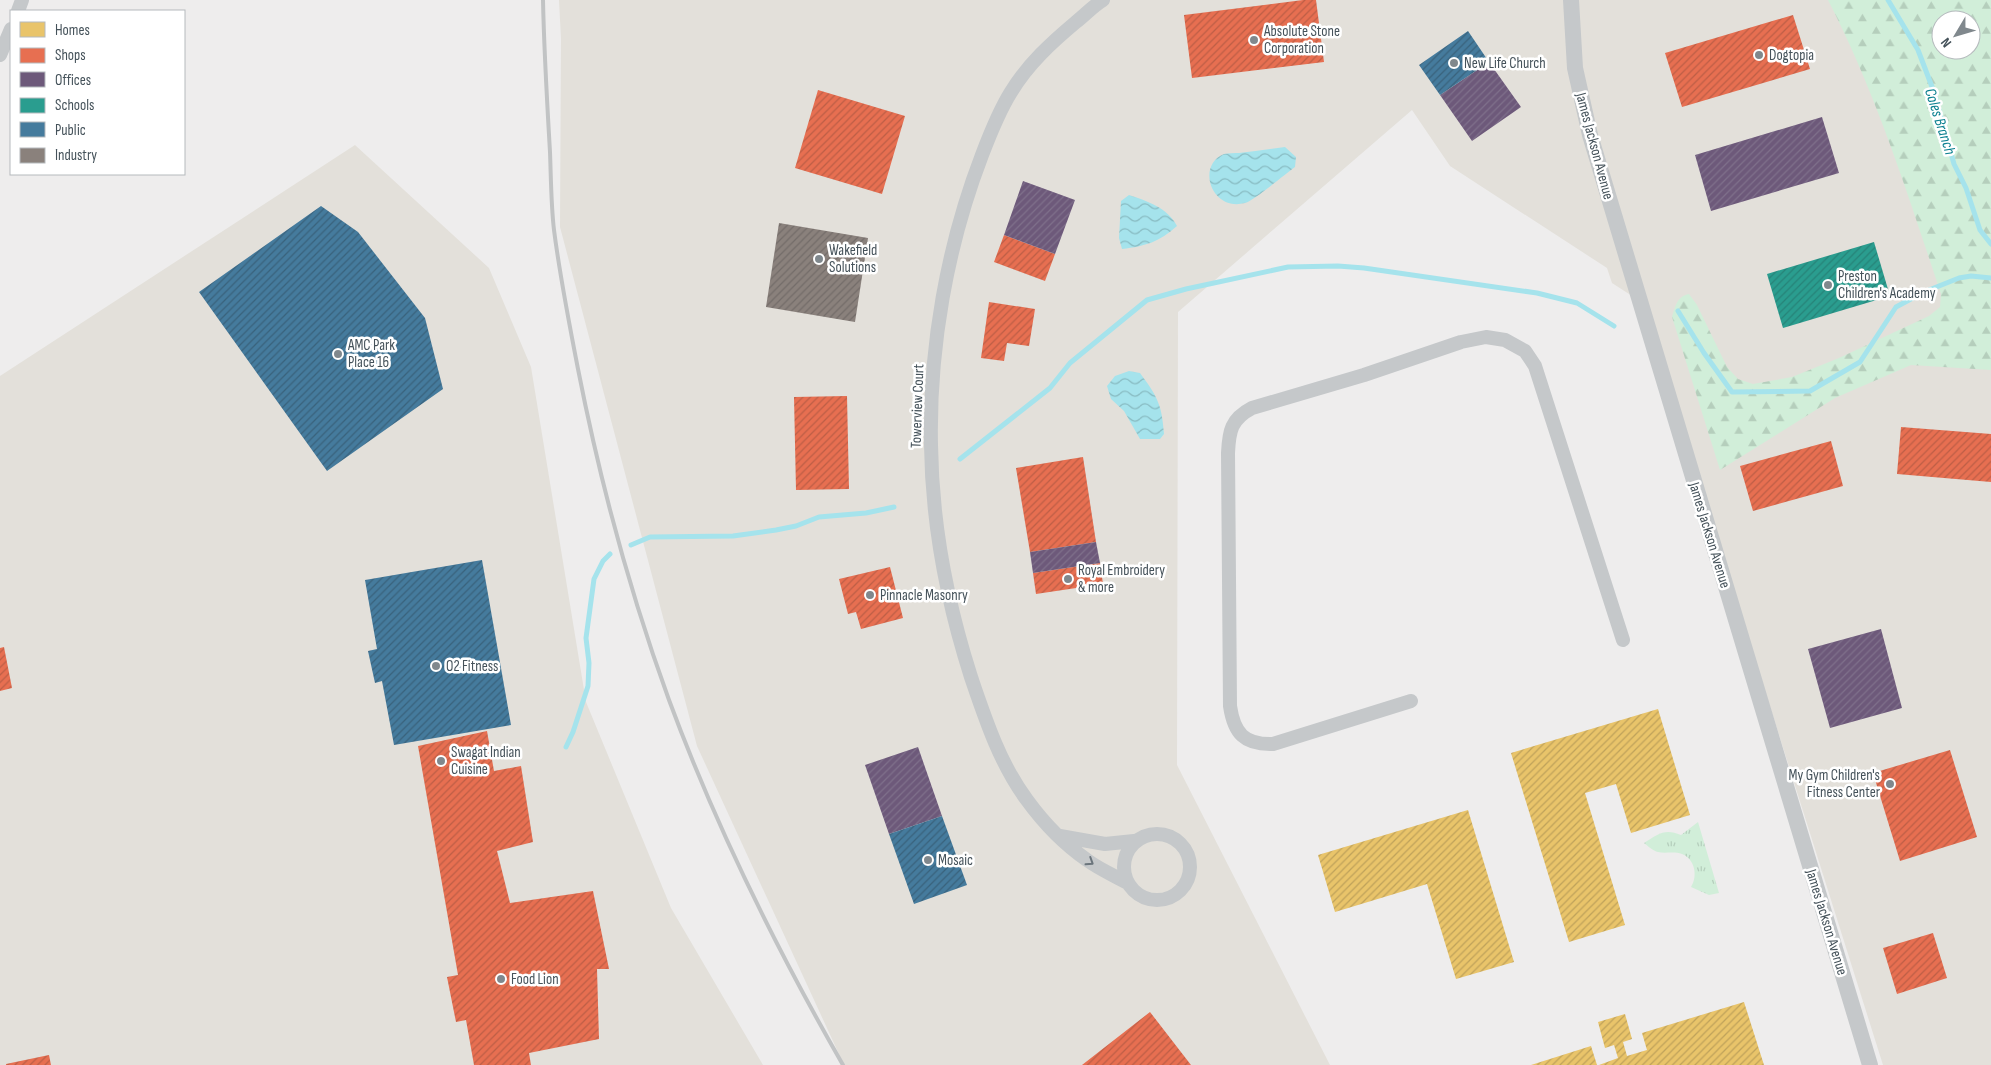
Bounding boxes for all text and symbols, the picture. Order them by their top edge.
legend [10,10,185,175]
north arrow [1931,10,1981,60]
text: Homes [55,21,90,40]
place label: Absolute Stone Corporation [1263,22,1340,58]
marker: Absolute Stone Corporation [1248,34,1260,46]
text: N [1937,35,1955,51]
text: Shops [55,46,86,65]
place label: Dogtopia [1769,46,1814,65]
marker: Dogtopia [1753,49,1765,61]
place label: New Life Church [1464,54,1546,73]
marker: New Life Church [1448,57,1460,69]
text: Offices [55,71,91,90]
water label: Coles Branch [1920,86,1959,157]
street label: James Jackson Avenue [1571,90,1618,202]
text: Schools [55,96,94,115]
text: Public [55,121,86,140]
text: Industry [55,146,97,165]
place label: Wakefield Solutions [829,241,877,277]
marker: Wakefield Solutions [813,253,825,265]
place label: Preston Children's Academy [1838,267,1936,303]
marker: Preston Children's Academy [1822,279,1834,291]
place label: AMC Park Place 16 [347,336,395,372]
marker: AMC Park Place 16 [332,348,344,360]
street label: Towerview Court [907,363,928,448]
street label: James Jackson Avenue [1684,479,1735,590]
place label: Royal Embroidery & more [1078,561,1165,597]
marker: Royal Embroidery & more [1062,573,1074,585]
place label: Pinnacle Masonry [880,586,968,605]
marker: Pinnacle Masonry [864,589,876,601]
place label: O2 Fitness [446,657,498,676]
marker: O2 Fitness [430,660,442,672]
place label: Swagat Indian Cuisine [451,743,521,779]
marker: Swagat Indian Cuisine [435,755,447,767]
place label: My Gym Children's Fitness Center [1789,766,1881,802]
marker: My Gym Children's Fitness Center [1884,778,1896,790]
place label: Mosaic [938,851,973,870]
marker: Mosaic [922,854,934,866]
one-way arrow [1085,855,1094,865]
street label: James Jackson Avenue [1801,866,1852,977]
place label: Food Lion [511,970,559,989]
marker: Food Lion [495,973,507,985]

